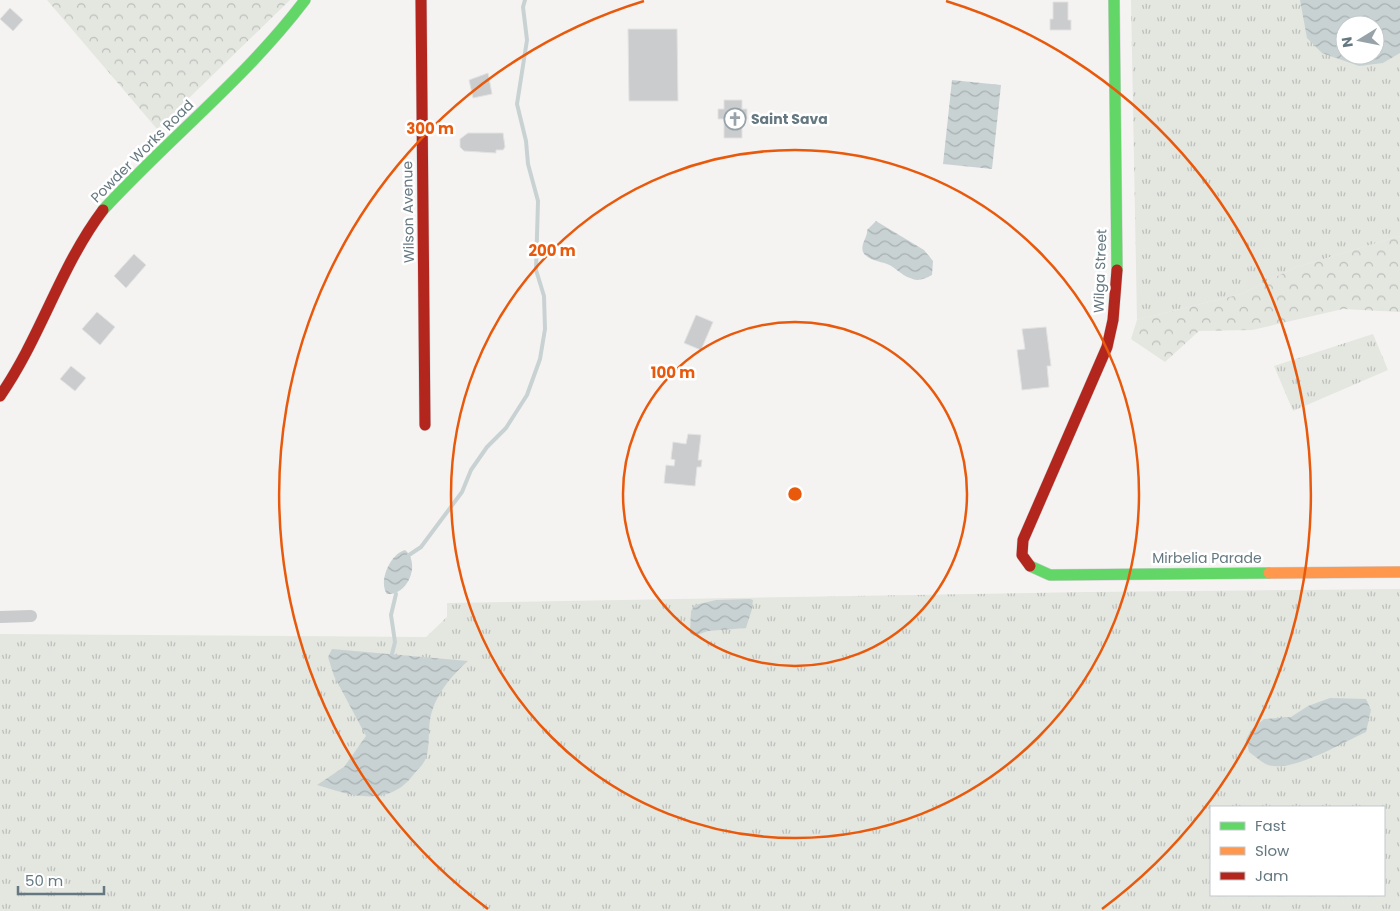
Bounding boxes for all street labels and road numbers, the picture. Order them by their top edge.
street label: Powder Works Road [86,95,198,207]
street label: Wilson Avenue [397,160,419,263]
street label: Wilga Street [1089,229,1111,313]
street label: Mirbelia Parade [1152,548,1262,568]

